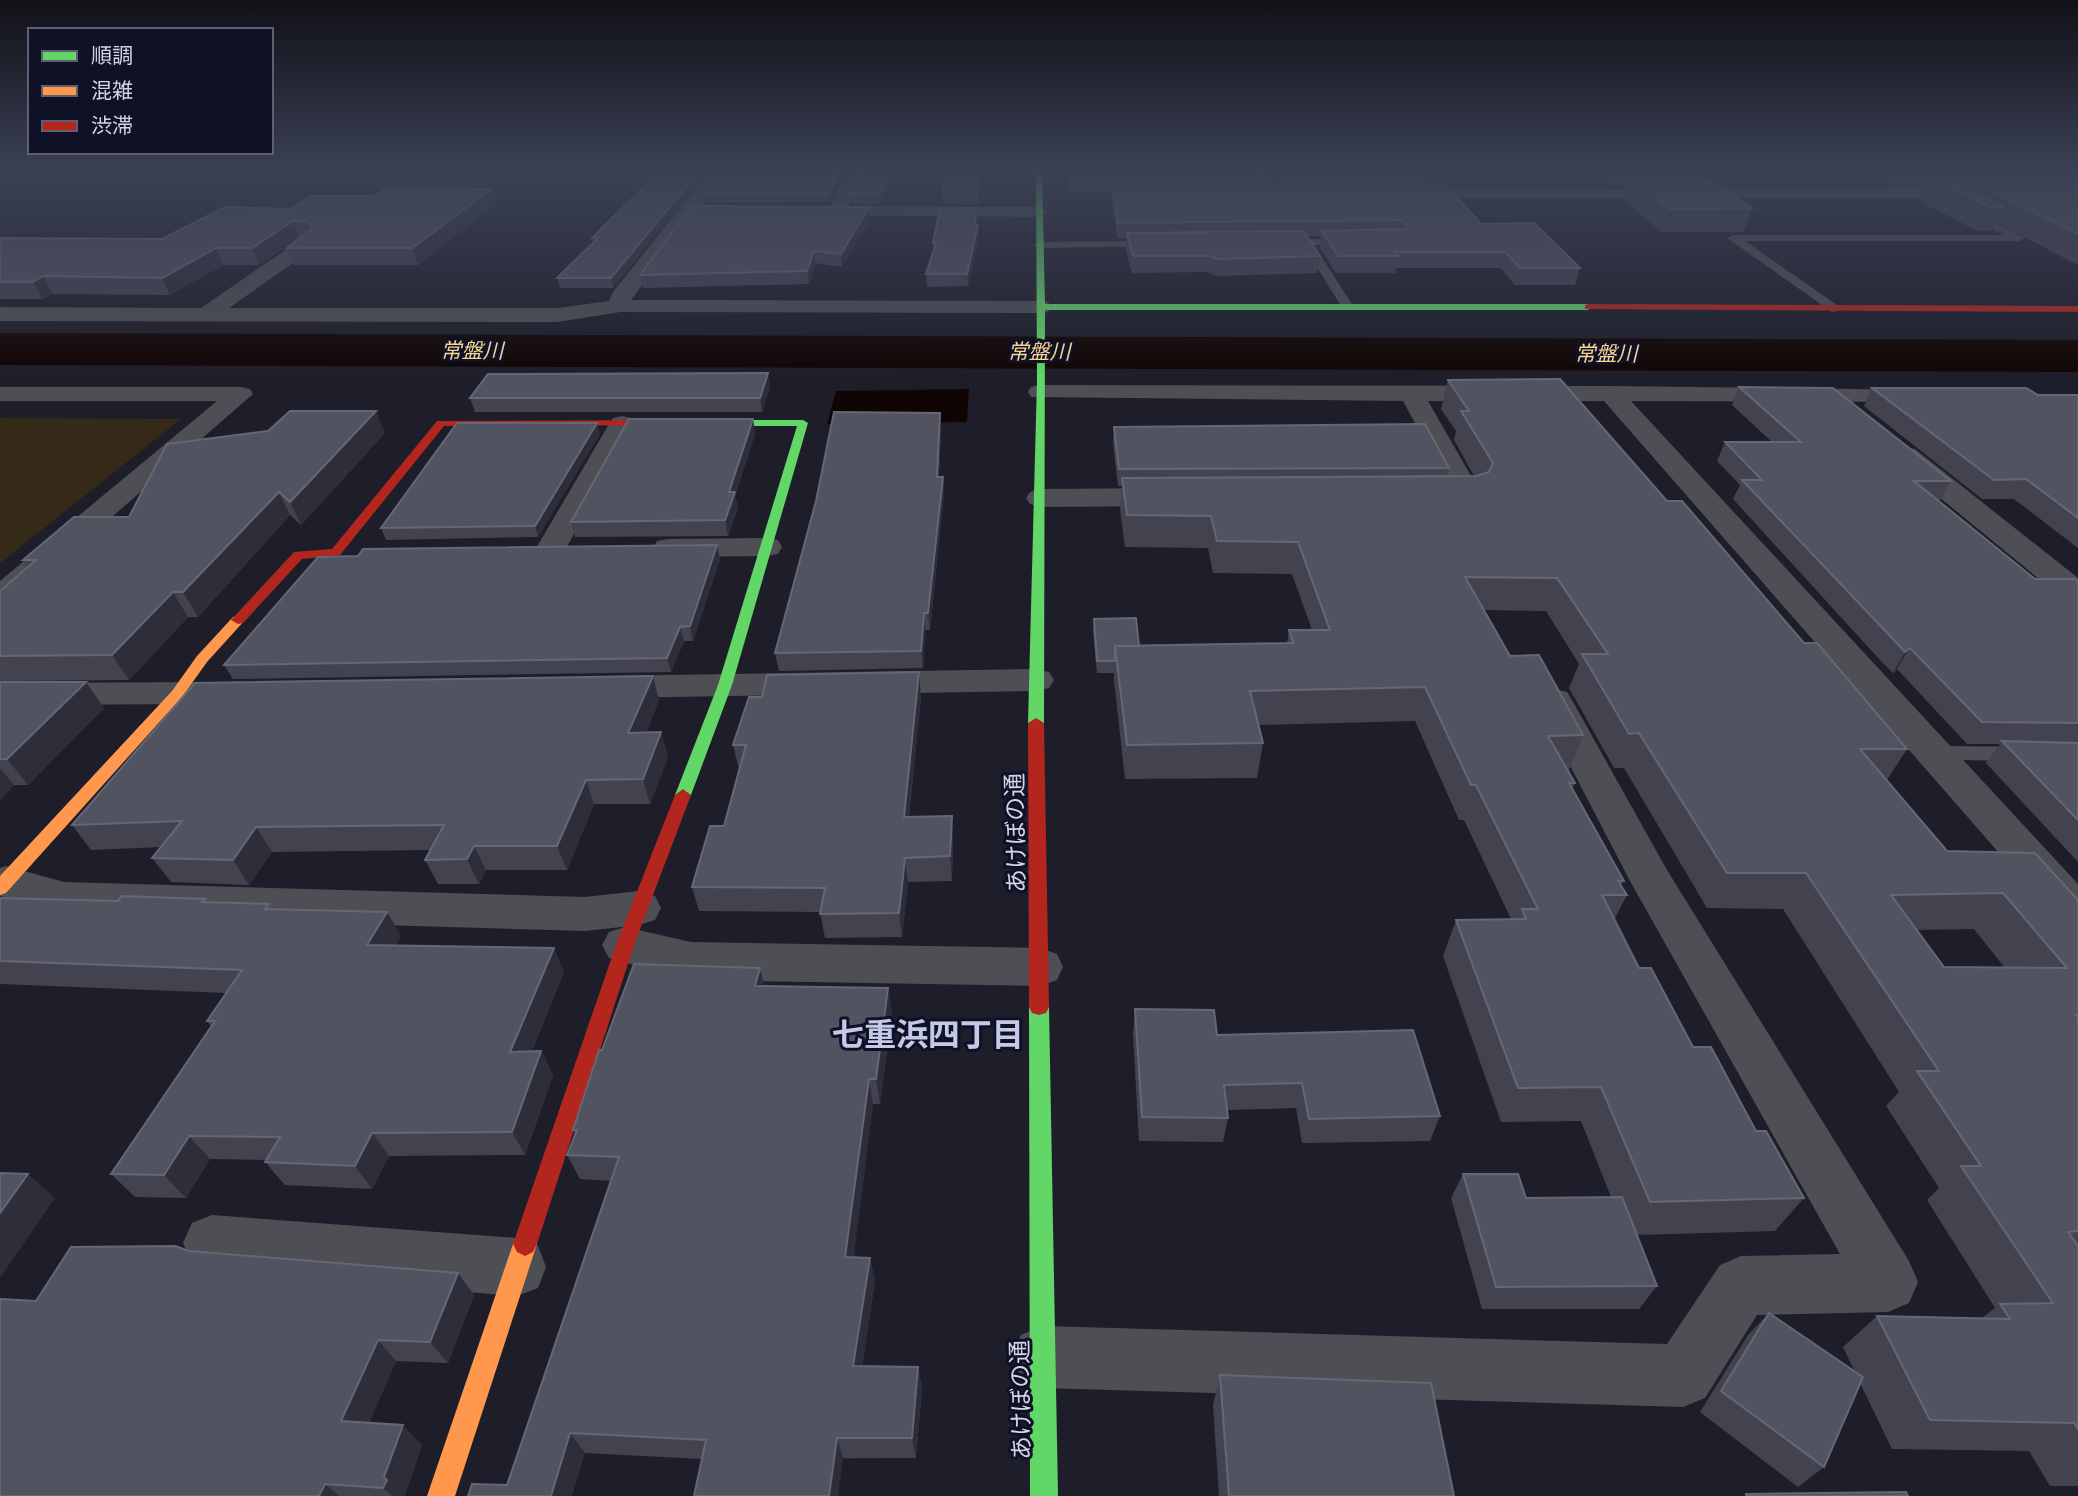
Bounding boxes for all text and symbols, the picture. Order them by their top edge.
legend [28,28,273,154]
text: 順調 [91,41,133,71]
text: 混雑 [91,76,133,106]
text: 渋滞 [91,111,133,141]
water label: 常盤川 [441,336,505,366]
water label: 常盤川 [1008,337,1072,367]
water label: 常盤川 [1575,339,1639,369]
street label: あけぼの通 [997,773,1034,893]
district label: 七重浜四丁目 [832,1012,1024,1058]
street label: あけぼの通 [1002,1340,1039,1460]

